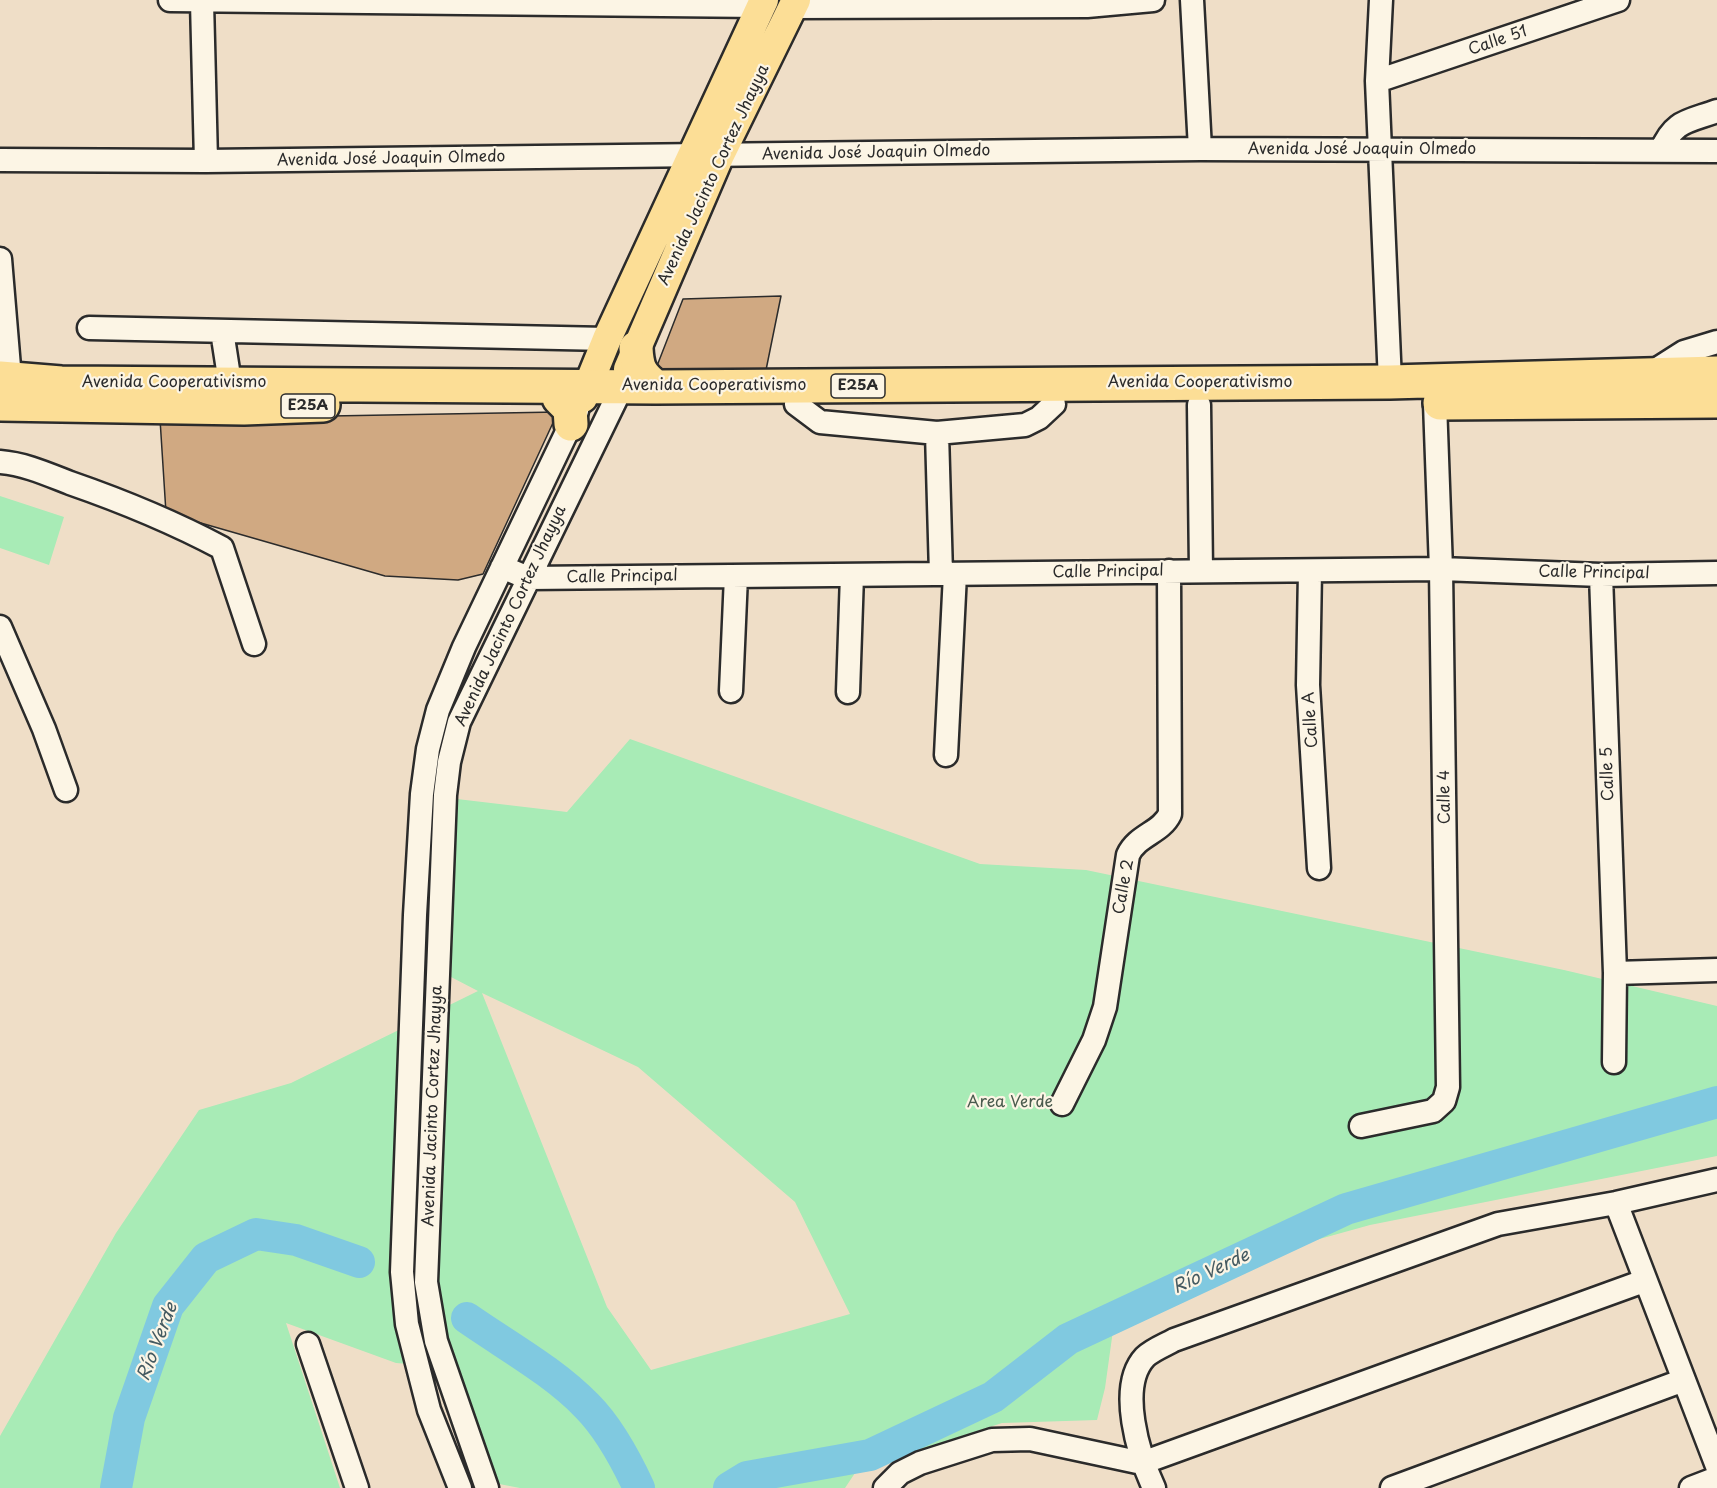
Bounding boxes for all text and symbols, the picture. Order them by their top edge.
street label: Calle 51 [1466,22,1530,60]
street label: Avenida Jacinto Cortez Jhayya [654,61,774,289]
street label: Avenida José Joaquin Olmedo [1248,140,1476,160]
street label: Avenida José Joaquin Olmedo [762,141,990,165]
street label: Avenida José Joaquin Olmedo [277,147,505,171]
street label: Avenida Cooperativismo [82,373,266,393]
street label: Avenida Cooperativismo [1108,373,1292,393]
road number: E25A [831,374,885,398]
street label: Avenida Cooperativismo [622,376,806,396]
road number: E25A [281,394,335,418]
street label: Avenida Jacinto Cortez Jhayya [451,502,571,730]
street label: Calle Principal [1052,561,1164,583]
street label: Calle Principal [1538,562,1650,584]
street label: Calle Principal [566,566,678,588]
street label: Calle A [1299,691,1323,749]
street label: Calle 5 [1597,746,1619,802]
street label: Calle 4 [1435,769,1455,825]
street label: Calle 2 [1110,858,1138,916]
street label: Avenida Jacinto Cortez Jhayya [419,985,447,1227]
park label: Area Verde [967,1093,1053,1113]
water label: Río Verde [1169,1245,1253,1299]
water label: Río Verde [133,1300,183,1384]

